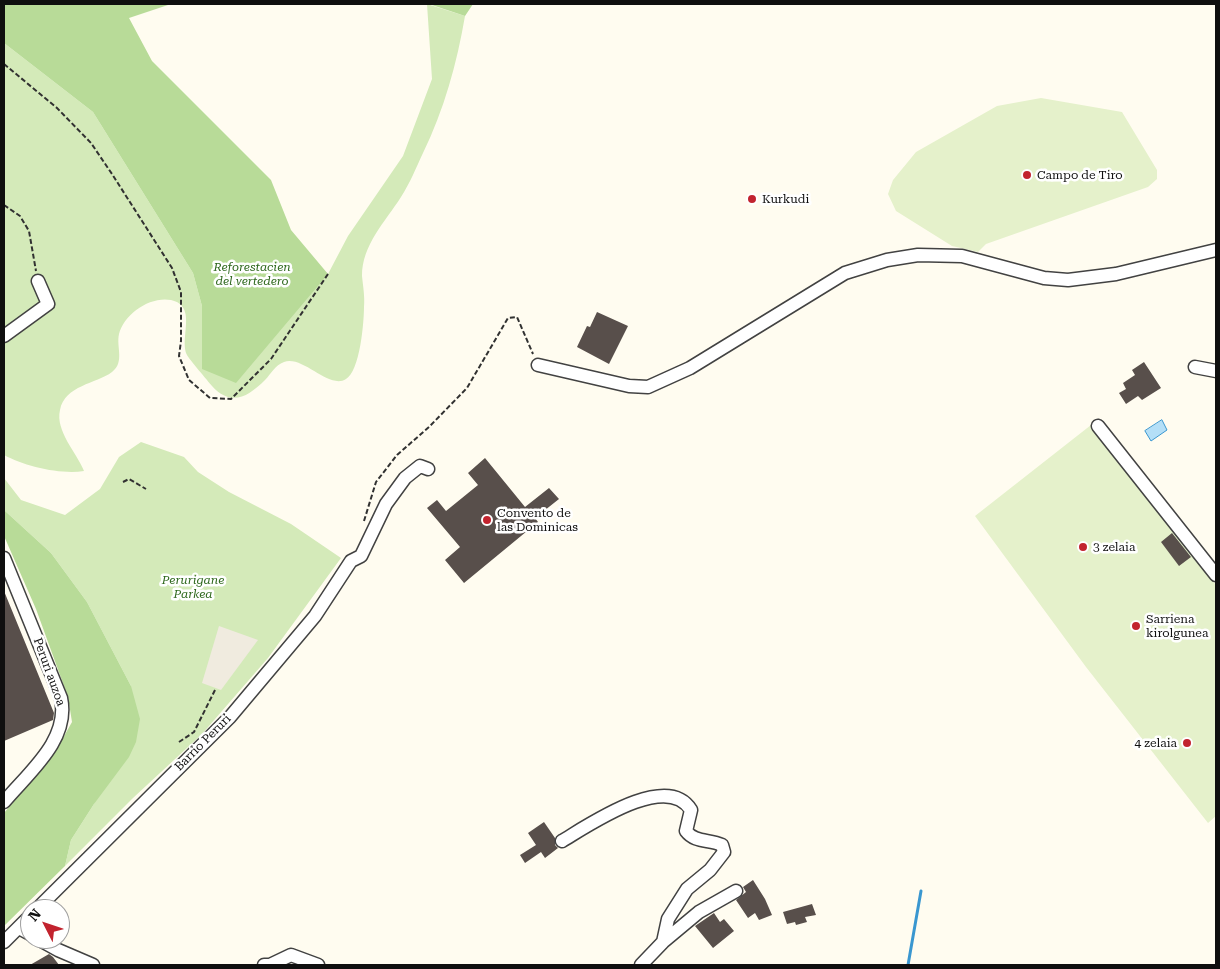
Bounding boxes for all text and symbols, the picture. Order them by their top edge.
place label: Campo de Tiro [1037,168,1123,182]
marker: Campo de Tiro [1021,169,1033,181]
place label: Kurkudi [762,192,809,206]
marker: Kurkudi [746,193,758,205]
park label: Reforestacien del vertedero [213,260,291,288]
place label: Convento de las Dominicas [497,506,578,534]
marker: Convento de las Dominicas [481,514,493,526]
place label: 3 zelaia [1093,540,1135,554]
marker: 3 zelaia [1077,541,1089,553]
park label: Perurigane Parkea [162,573,224,601]
place label: Sarriena kirolgunea [1146,612,1208,640]
marker: Sarriena kirolgunea [1130,620,1142,632]
street label: Peruri auzoa [30,636,68,708]
street label: Barrio Peruri [172,712,234,774]
place label: 4 zelaia [1135,736,1177,750]
marker: 4 zelaia [1181,737,1193,749]
north arrow [20,899,70,949]
text: N [25,905,44,924]

